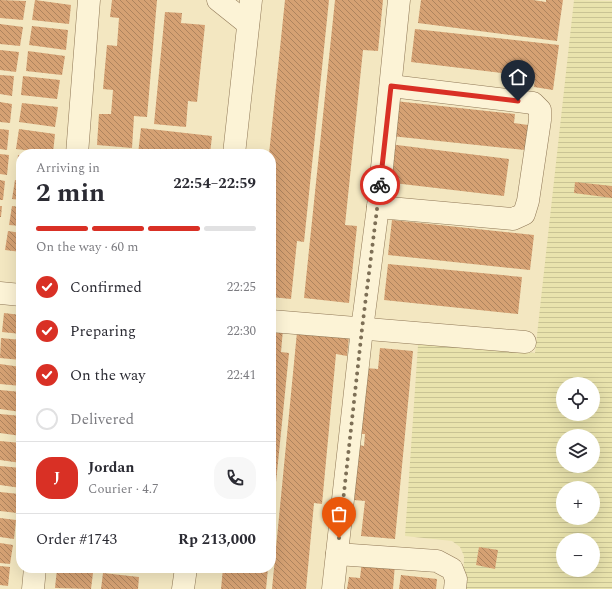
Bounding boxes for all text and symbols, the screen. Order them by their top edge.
pin [501,60,535,101]
icon: home [507,66,529,88]
text: Arriving in [36,158,100,178]
courier [360,165,400,205]
text: 22:54–22:59 [173,172,256,195]
text: 2 min [36,173,105,213]
icon: bike [369,174,391,196]
text: On the way · 60 m [36,237,139,257]
icon: check [36,276,58,298]
text: Confirmed [70,276,142,299]
text: 22:25 [227,277,256,297]
icon: check [36,320,58,342]
text: Preparing [70,320,136,343]
text: 22:30 [227,321,256,341]
icon: check [36,364,58,386]
text: On the way [70,364,145,387]
text: 22:41 [227,365,256,385]
map controls [556,377,600,577]
button: locate [556,377,600,421]
text: Delivered [70,408,134,431]
button: layers [556,429,600,473]
text: Jordan [88,456,135,479]
button: phone [214,457,256,499]
text: J [54,466,60,489]
text: Courier · 4.7 [88,479,158,499]
button: + [556,481,600,525]
pin [322,497,356,538]
icon: bag [328,503,350,525]
text: Order #1743 [36,528,117,551]
text: Rp 213,000 [178,528,256,551]
button: − [556,533,600,577]

